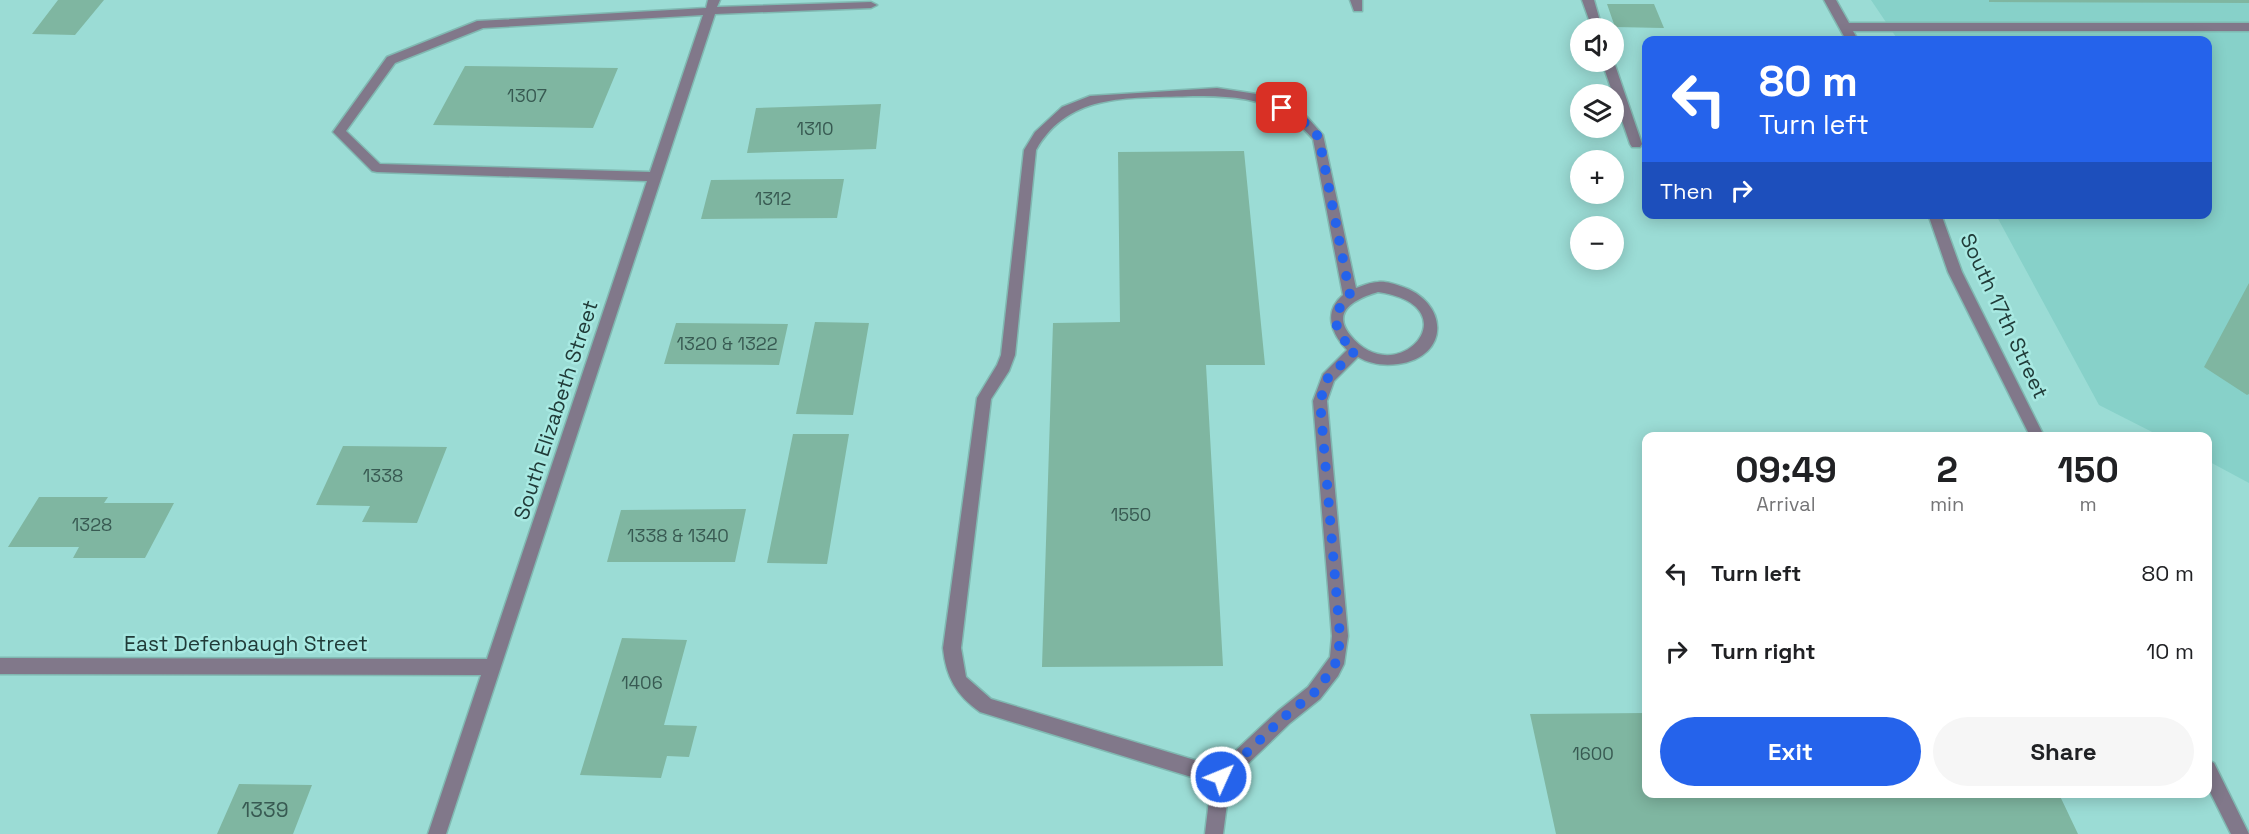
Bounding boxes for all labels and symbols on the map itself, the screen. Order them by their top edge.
pin [1256,82,1307,133]
house number: 1307 [507,84,547,107]
house number: 1310 [796,117,834,140]
house number: 1312 [755,187,791,210]
street label: South 17th Street [1954,229,2055,403]
street label: South Elizabeth Street [507,297,604,523]
house number: 1320 & 1322 [676,332,778,355]
house number: 1338 [363,464,403,487]
house number: 1550 [1111,503,1151,526]
house number: 1328 [72,513,112,536]
house number: 1338 & 1340 [627,524,729,547]
street label: East Defenbaugh Street [124,630,368,657]
house number: 1406 [621,671,663,694]
house number: 1600 [1572,742,1614,765]
position arrow [1189,745,1253,809]
house number: 1339 [242,796,289,823]

